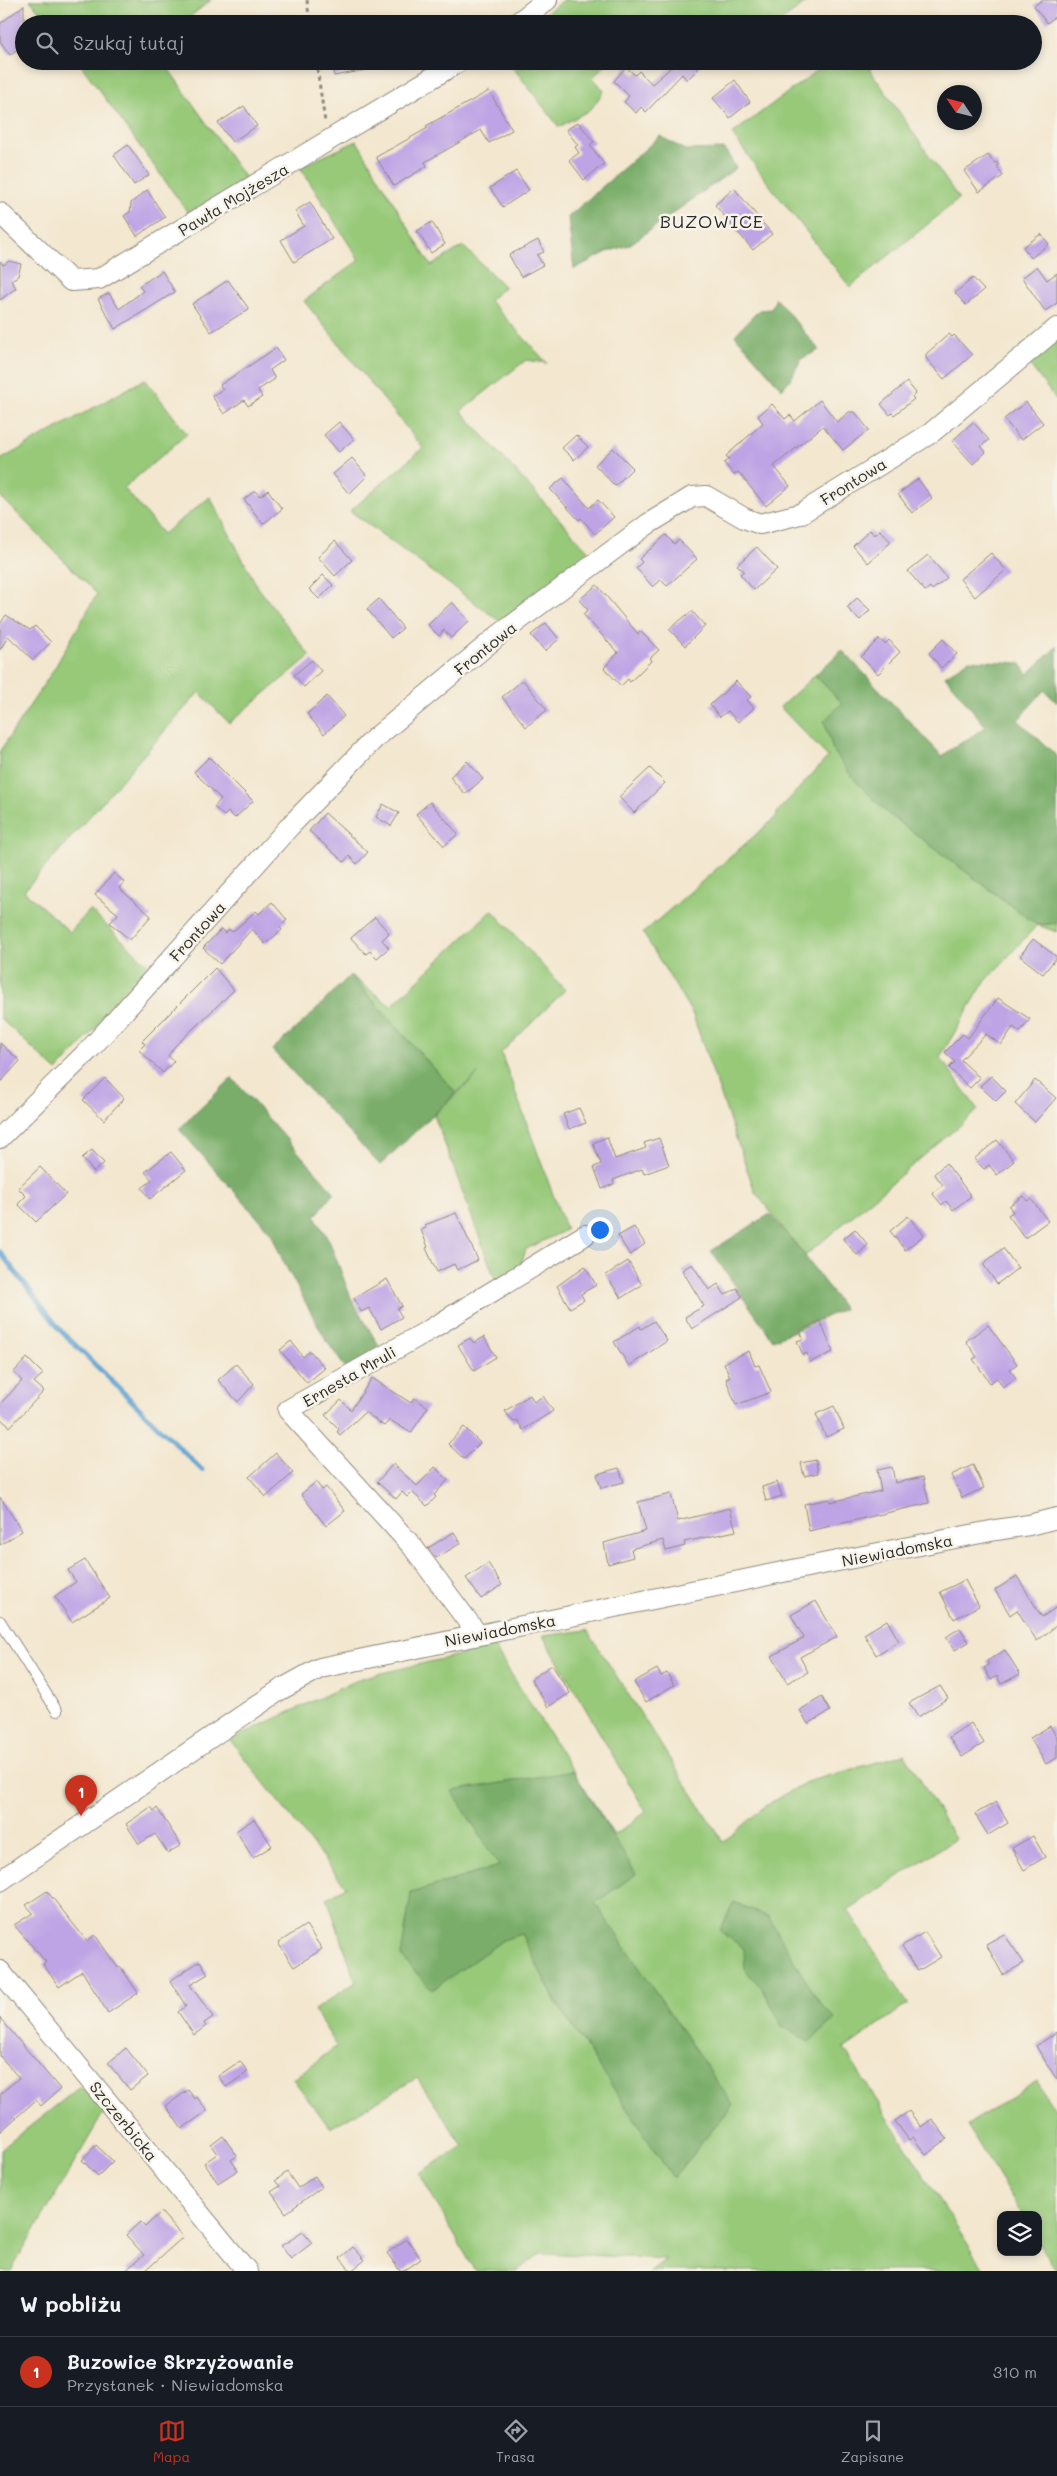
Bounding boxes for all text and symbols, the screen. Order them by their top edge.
search box [15,15,1042,70]
icon: search [33,29,61,57]
text: Szukaj tutaj [73,30,184,55]
north arrow [937,85,982,130]
street label: Pawła Mojżesza [174,158,292,240]
district label: BUZOWICE [660,209,764,233]
street label: Frontowa [816,452,890,510]
street label: Frontowa [450,616,520,680]
street label: Frontowa [164,896,230,966]
your location [587,1217,613,1243]
street label: Ernesta Mruli [299,1341,399,1411]
street label: Niewiadomska [840,1529,954,1571]
street label: Niewiadomska [443,1609,557,1651]
pin: 1 [65,1775,97,1816]
street label: Szczerbicka [85,2077,163,2165]
map controls [997,2211,1042,2256]
button: layers [997,2211,1042,2256]
text: W pobliżu [20,2290,121,2317]
text: Buzowice Skrzyżowanie [67,2349,294,2374]
text: 1 [32,2361,40,2382]
text: 310 m [993,2361,1037,2382]
text: Przystanek · Niewiadomska [67,2374,284,2395]
tab: Mapa [153,2417,190,2466]
tab: Trasa [496,2417,535,2466]
tab: Zapisane [841,2417,904,2466]

